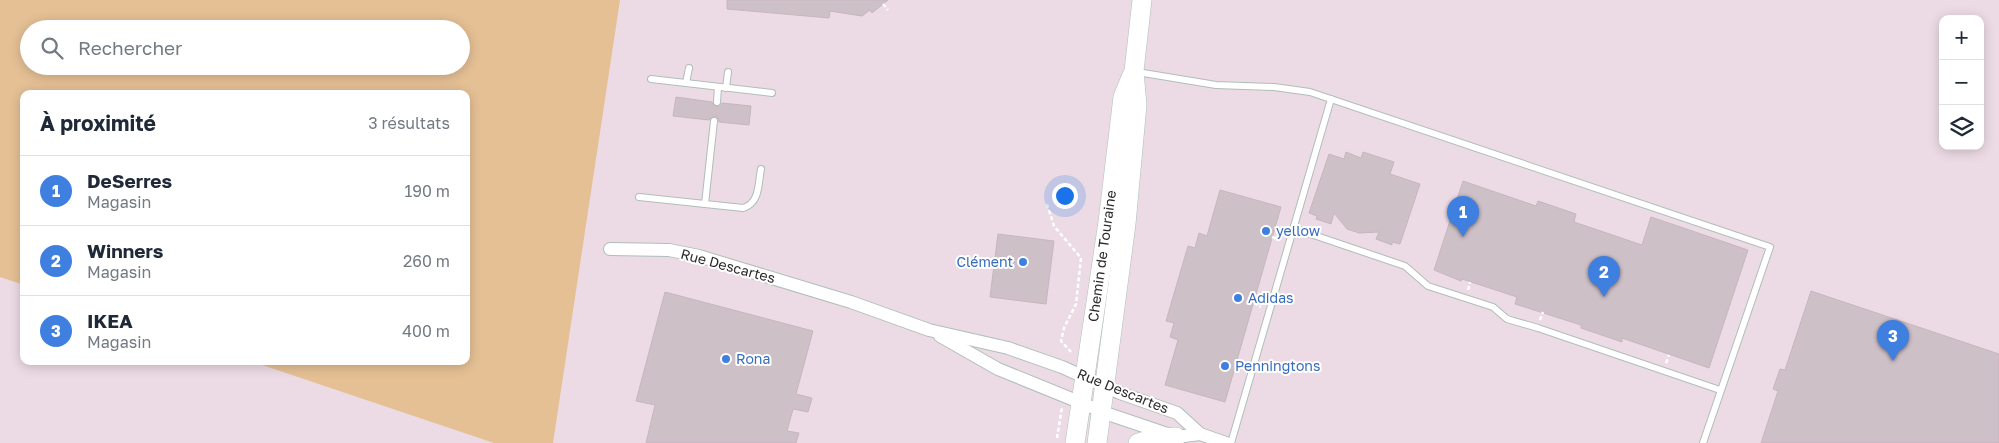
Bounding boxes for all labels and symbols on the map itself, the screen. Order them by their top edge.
your location [1052,183,1078,209]
street label: Chemin de Touraine [1084,189,1119,323]
pin: 1 [1447,196,1479,237]
place label: yellow [1276,222,1320,239]
marker: yellow [1260,225,1272,237]
street label: Rue Descartes [679,245,777,286]
place label: Clément [956,253,1013,270]
marker: Clément [1017,256,1029,268]
pin: 2 [1588,256,1620,297]
place label: Adidas [1248,289,1294,306]
marker: Adidas [1232,292,1244,304]
pin: 3 [1877,320,1909,361]
place label: Rona [736,350,770,367]
marker: Rona [720,353,732,365]
place label: Penningtons [1235,357,1320,374]
marker: Penningtons [1219,360,1231,372]
street label: Rue Descartes [1075,364,1171,417]

